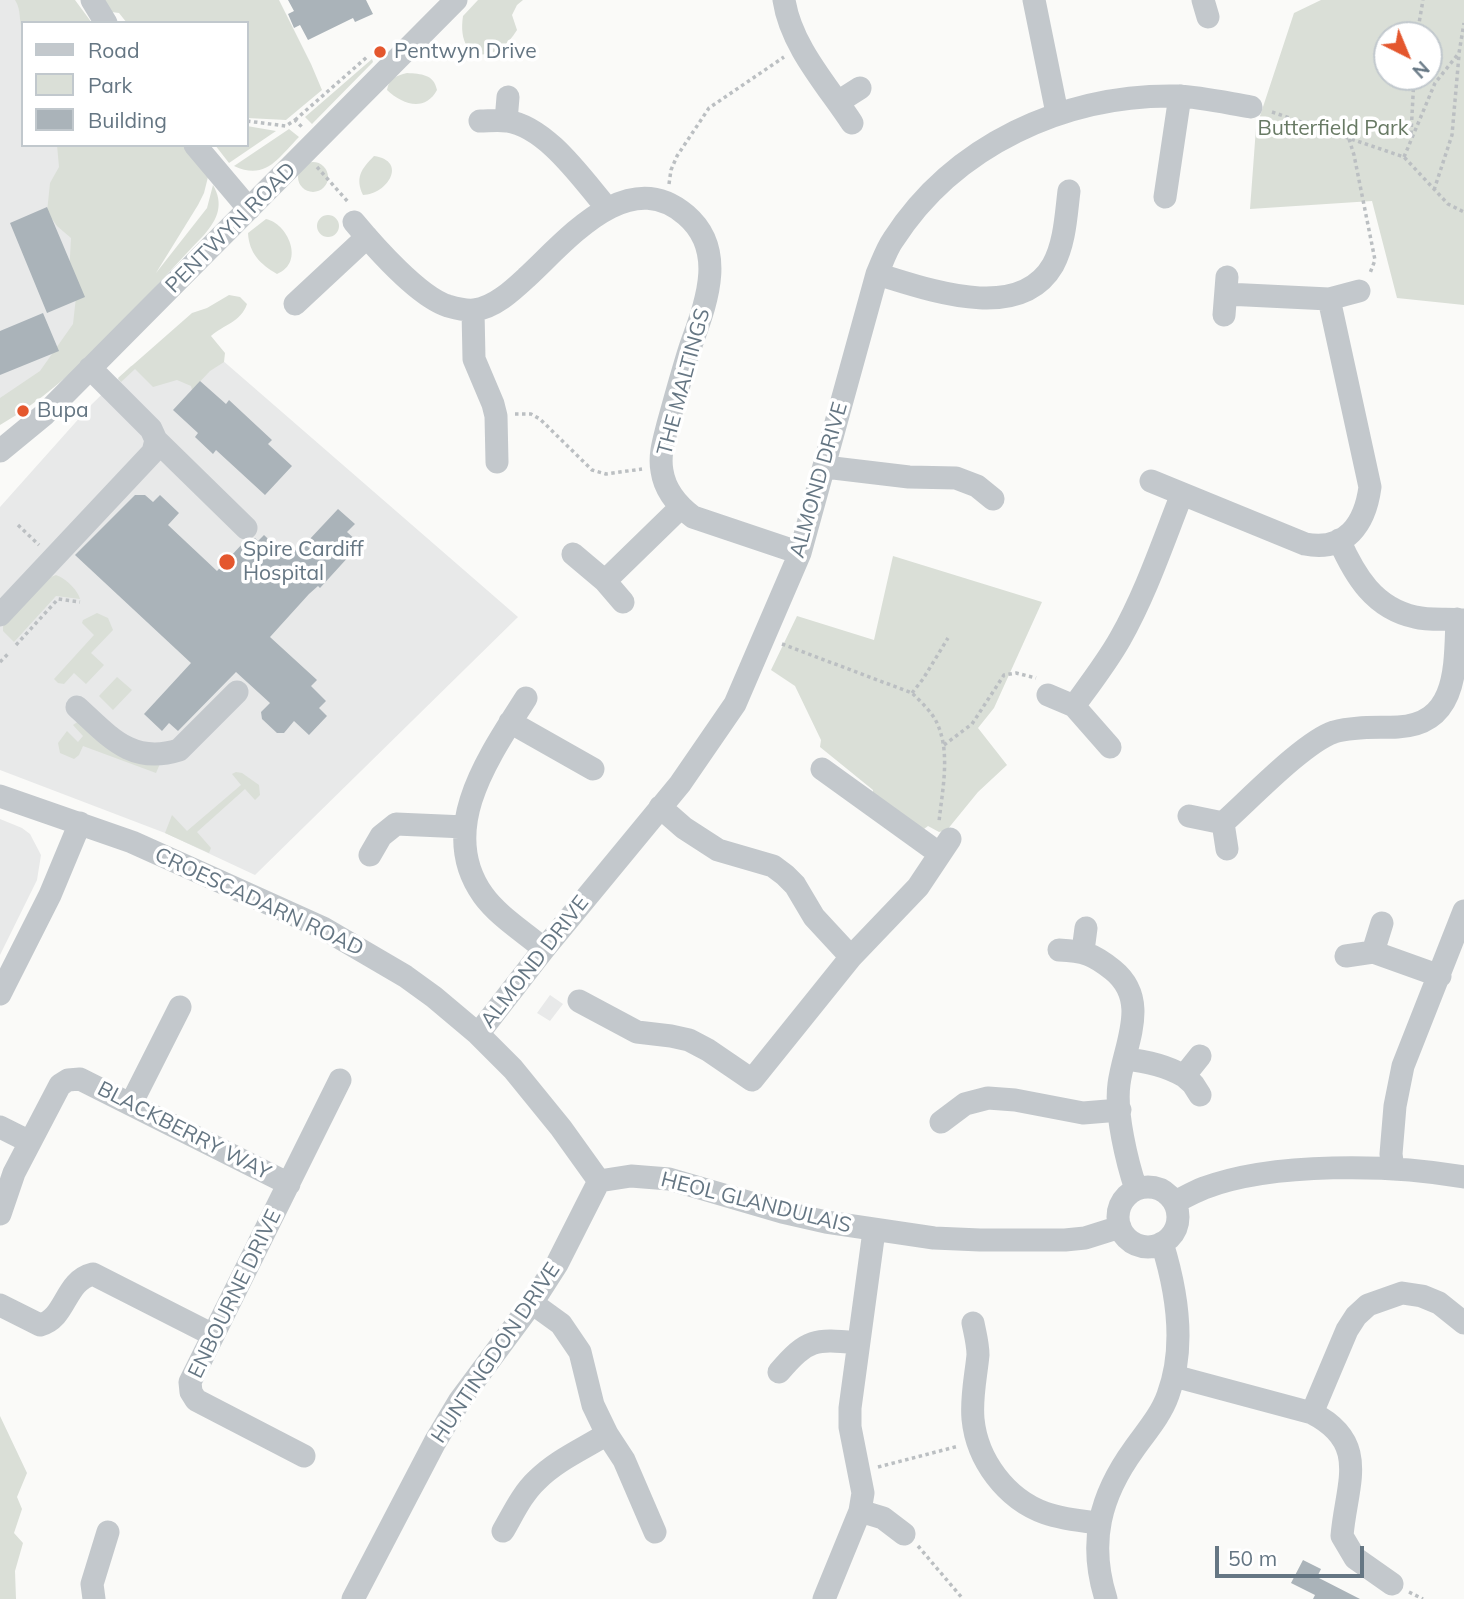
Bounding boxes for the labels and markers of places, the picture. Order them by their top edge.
place label: Pentwyn Drive [394,39,537,65]
marker: Pentwyn Drive [372,44,388,60]
place label: Bupa [37,398,89,424]
marker: Bupa [15,403,31,419]
place label: Spire Cardiff Hospital [243,537,364,587]
marker: Spire Cardiff Hospital [217,552,237,572]

